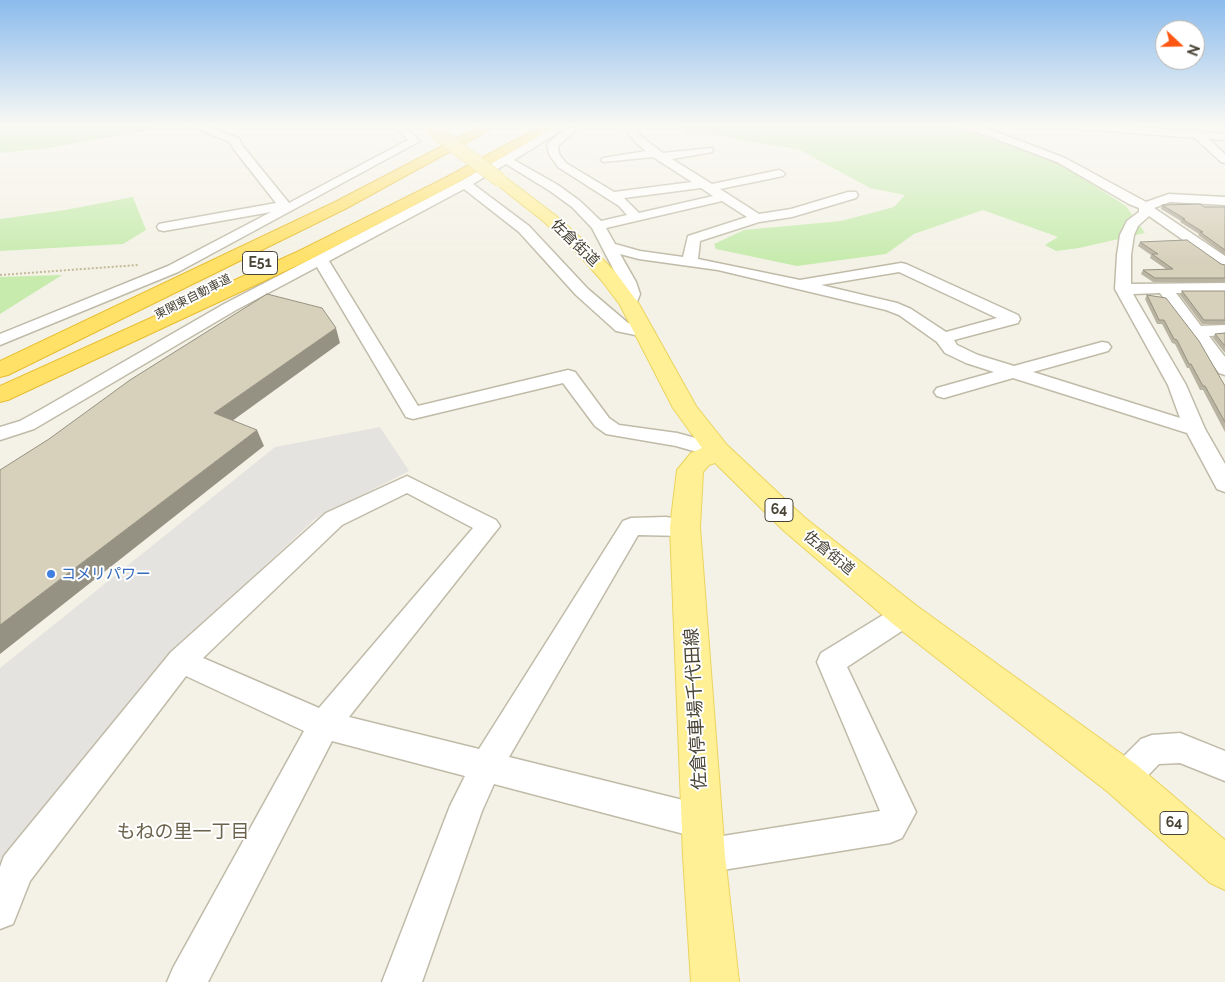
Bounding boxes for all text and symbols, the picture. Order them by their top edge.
north arrow [1155,20,1205,70]
text: N [1184,42,1202,58]
street label: 佐倉街道 [547,216,603,270]
road number: E51 [242,252,278,274]
street label: 東関東自動車道 [152,272,234,322]
road number: 64 [765,498,793,522]
street label: 佐倉街道 [800,527,858,579]
place label: コメリパワー [61,565,151,583]
marker: コメリパワー [45,568,57,580]
street label: 佐倉停車場千代田線 [681,628,711,790]
road number: 64 [1160,811,1188,834]
district label: もねの里一丁目 [117,821,249,843]

